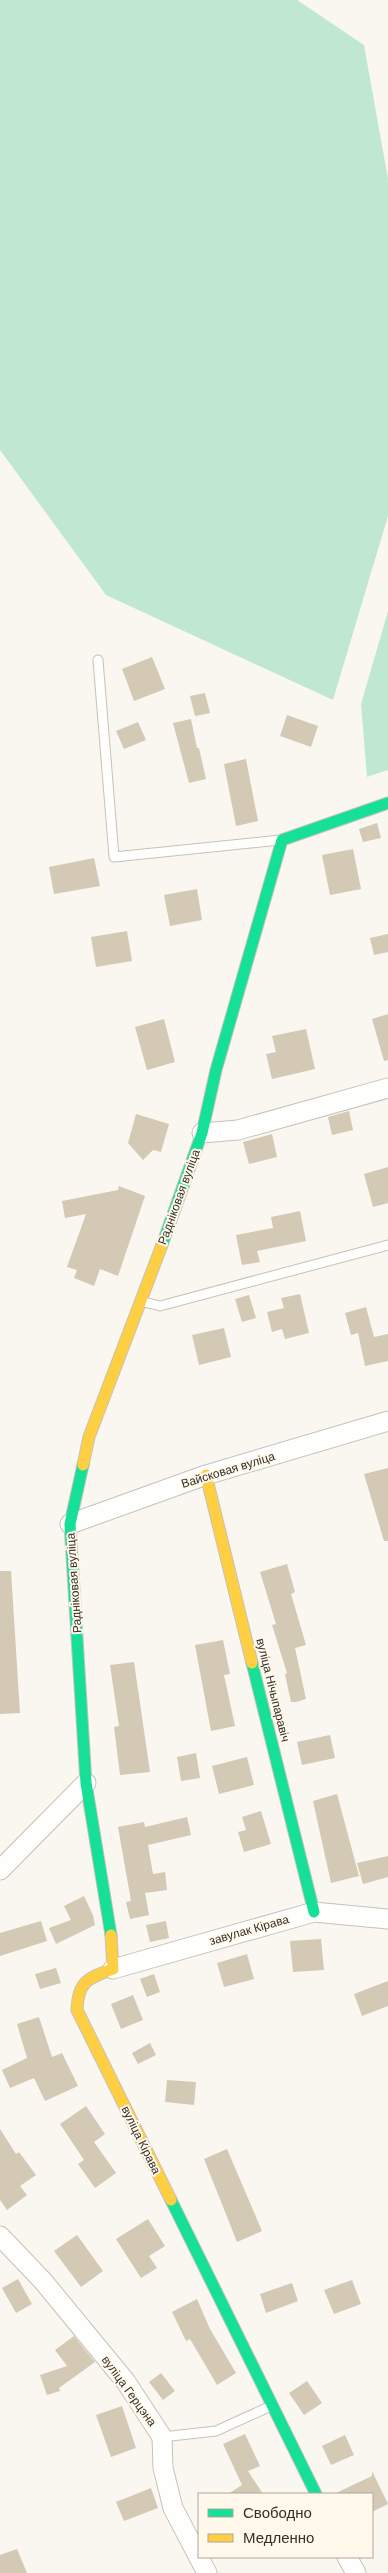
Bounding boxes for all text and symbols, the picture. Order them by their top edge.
street label: Радніковая вуліца [154,1147,204,1247]
street label: Вайсковая вуліца [179,1448,277,1492]
street label: Радніковая вуліца [62,1532,85,1634]
street label: вуліца Нічыпаравіч [252,1637,294,1743]
street label: завулак Кірава [207,1911,291,1949]
street label: вуліца Кірава [118,2103,165,2177]
street label: вуліца Герцэна [98,2352,160,2430]
legend [198,2493,373,2558]
text: Свободно [243,2503,312,2523]
text: Медленно [243,2528,314,2548]

